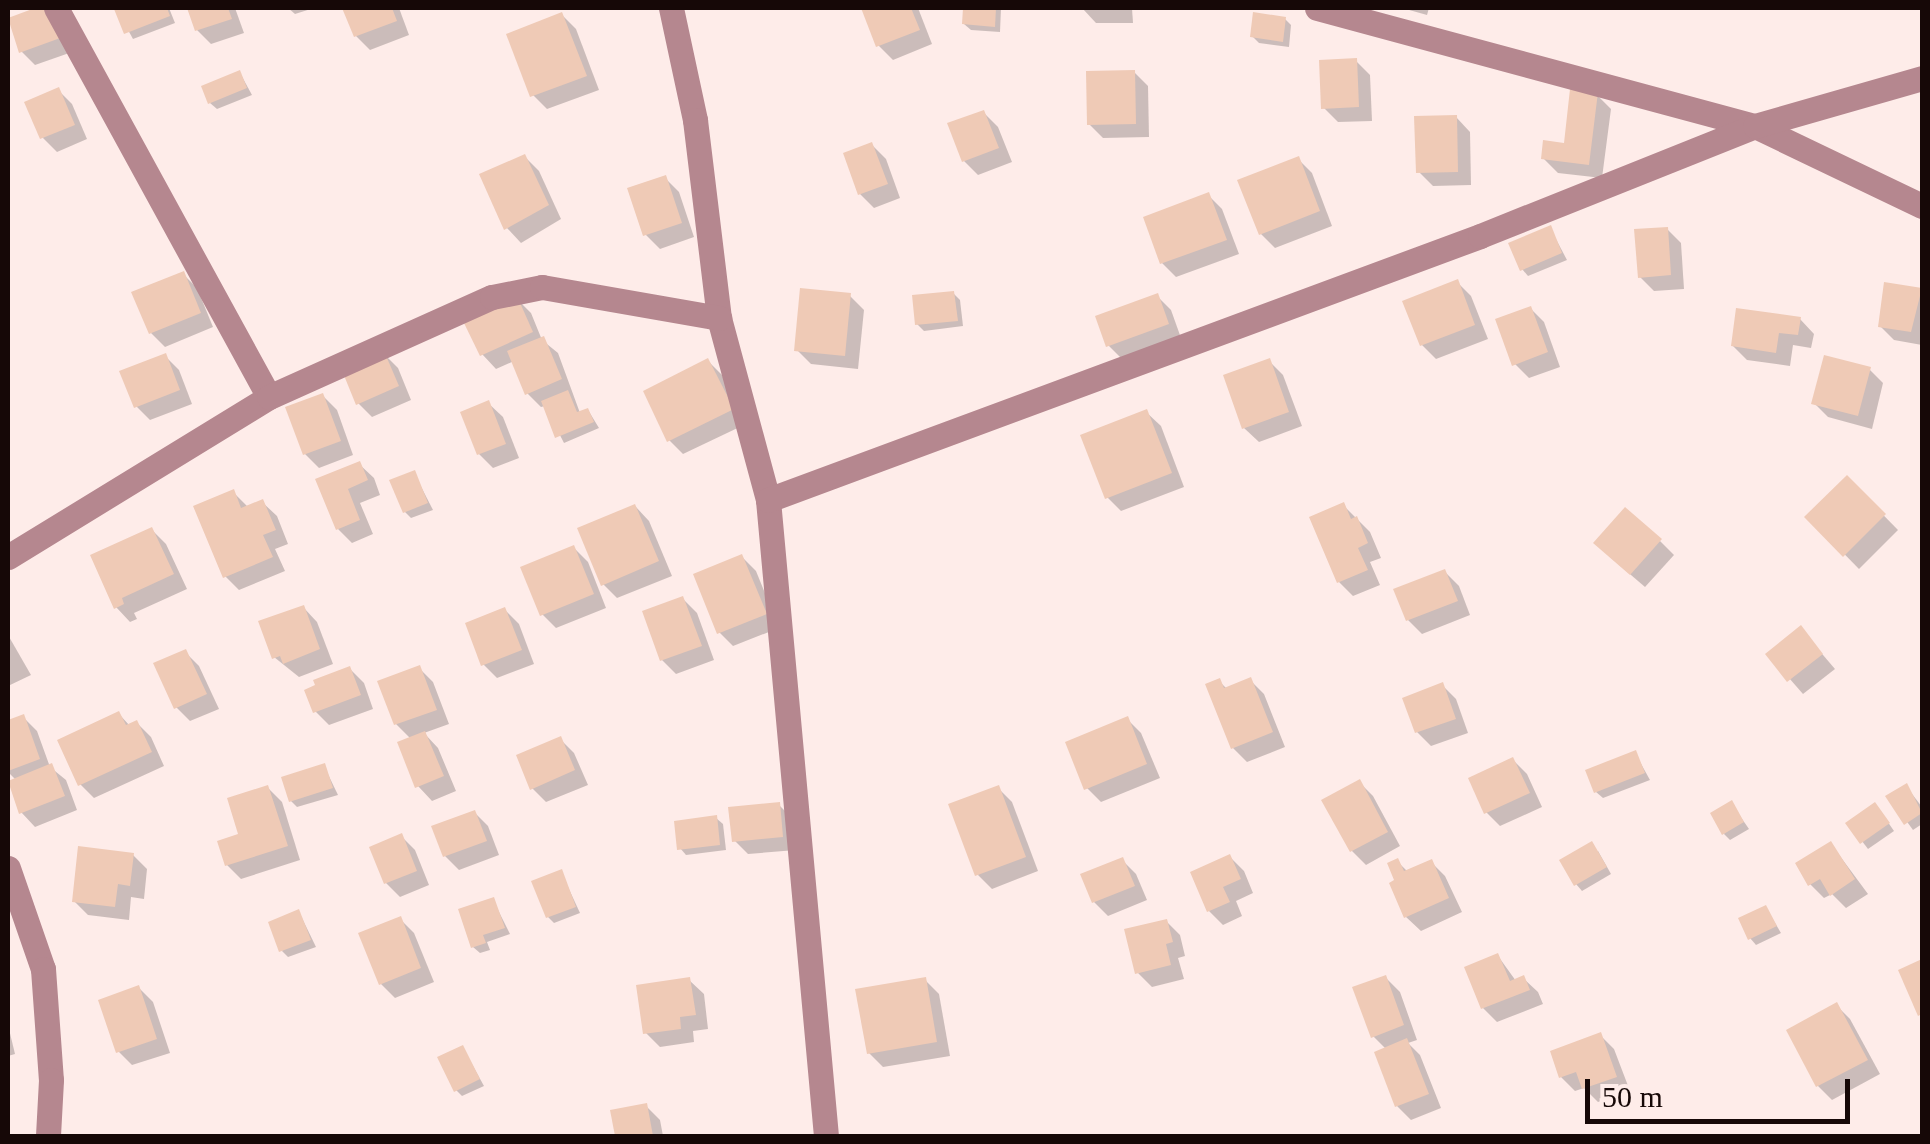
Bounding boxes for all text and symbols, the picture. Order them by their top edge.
scale bar [1590,1059,1855,1121]
text: 50 m [1602,1080,1663,1113]

